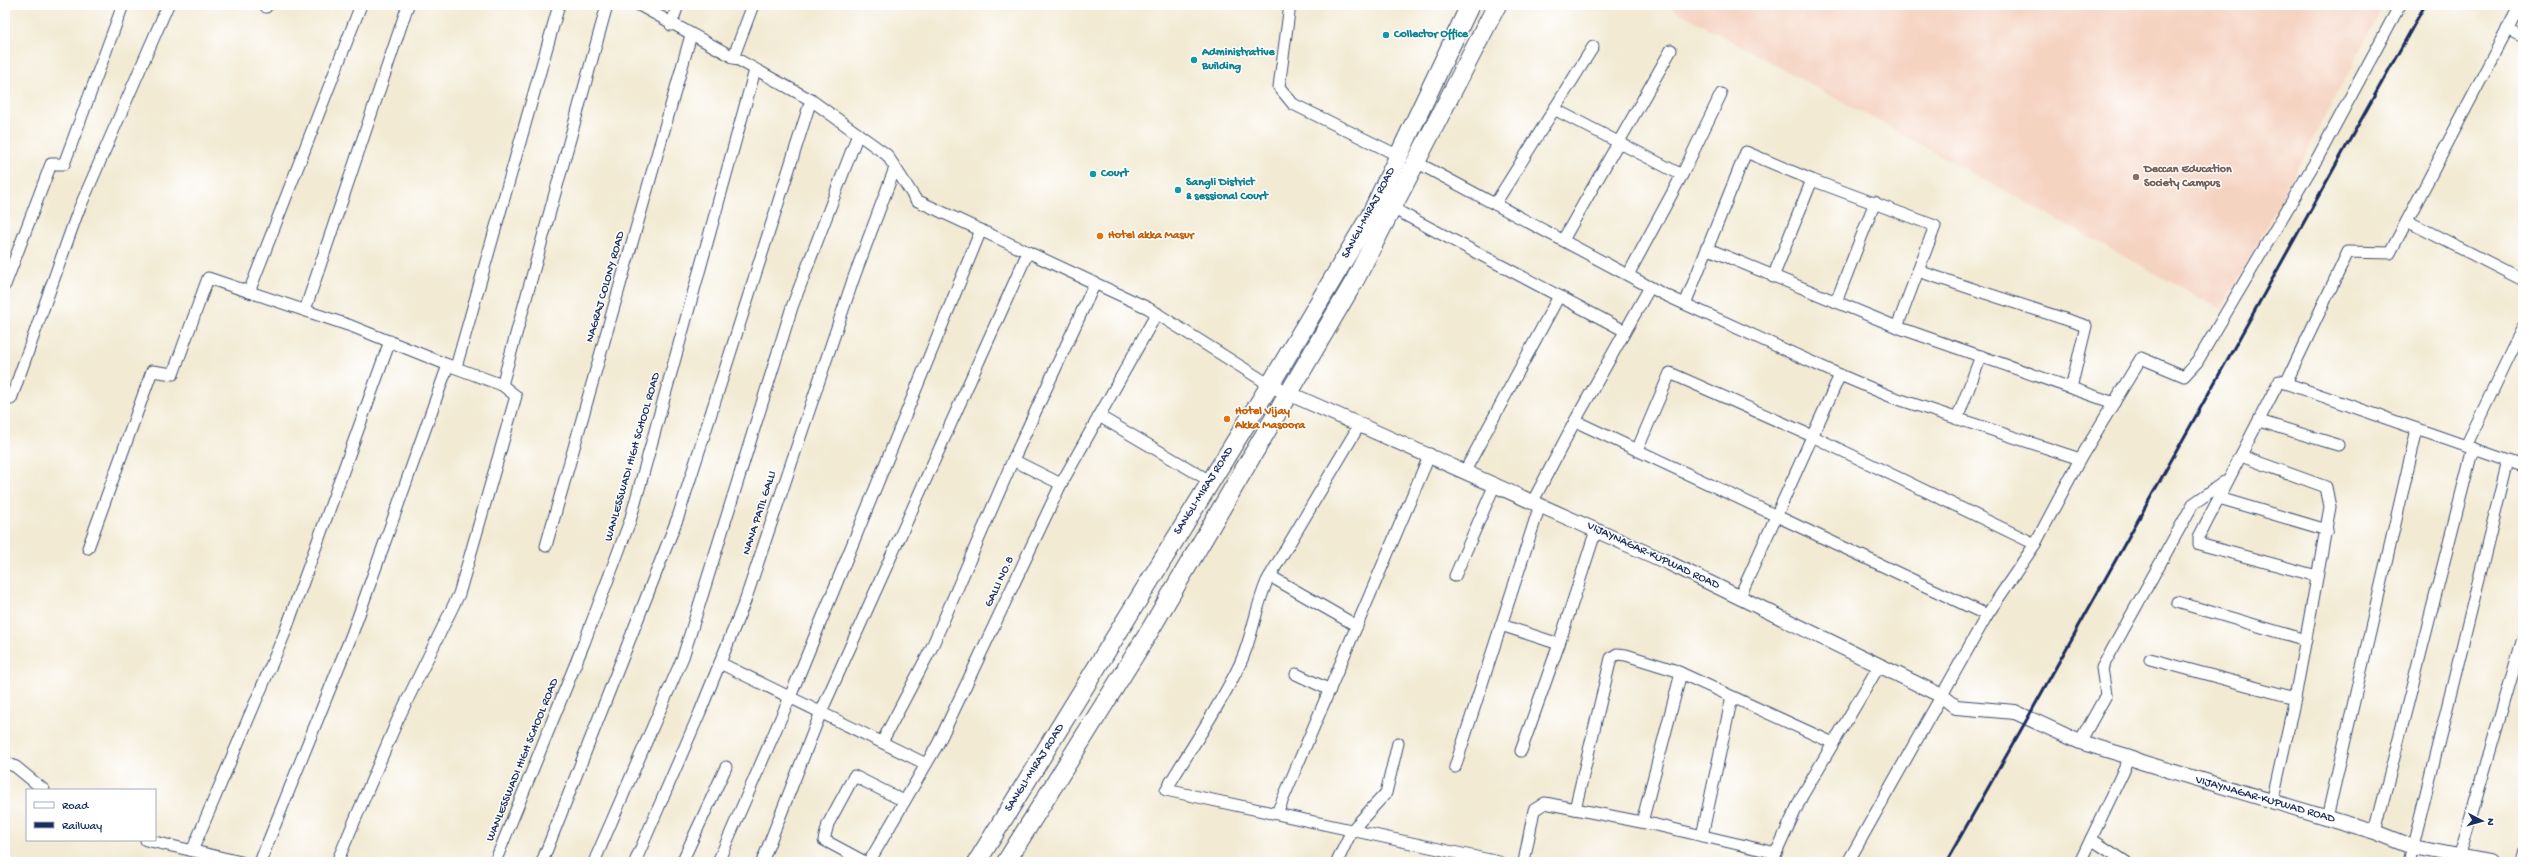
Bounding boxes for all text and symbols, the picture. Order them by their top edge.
place label: Collector Office [1393,28,1469,42]
marker: Collector Office [1381,30,1391,40]
place label: Administrative Building [1201,46,1276,74]
marker: Administrative Building [1189,55,1199,65]
place label: Deccan Education Society Campus [2143,163,2232,191]
street label: SANGLI-MIRAJ ROAD [1339,165,1399,261]
place label: Court [1100,167,1130,181]
marker: Court [1088,169,1098,179]
marker: Deccan Education Society Campus [2131,172,2141,182]
place label: Sangli District & sessional Court [1186,176,1269,204]
marker: Sangli District & sessional Court [1173,185,1183,195]
place label: Hotel akka Masur [1108,229,1196,243]
street label: NAGRAJ COLONY ROAD [583,230,629,344]
marker: Hotel akka Masur [1095,231,1105,241]
street label: WANLESSWADI HIGH SCHOOL ROAD [602,371,664,543]
place label: Hotel Vijay Akka Masoora [1234,405,1306,433]
marker: Hotel Vijay Akka Masoora [1222,414,1232,424]
street label: SANGLI-MIRAJ ROAD [1171,444,1237,538]
street label: NANA PATIL GALLI [740,469,780,557]
street label: VIJAYNAGAR-KUPWAD ROAD [1584,519,1722,593]
street label: GALLI NO.8 [982,554,1018,610]
street label: WANLESSWADI HIGH SCHOOL ROAD [484,676,562,844]
street label: SANGLI-MIRAJ ROAD [1002,721,1068,815]
street label: VIJAYNAGAR-KUPWAD ROAD [2193,773,2337,827]
legend [26,789,156,841]
text: Road [62,800,89,814]
north arrow [2462,801,2502,841]
text: N [2484,818,2496,826]
text: Railway [62,820,102,834]

